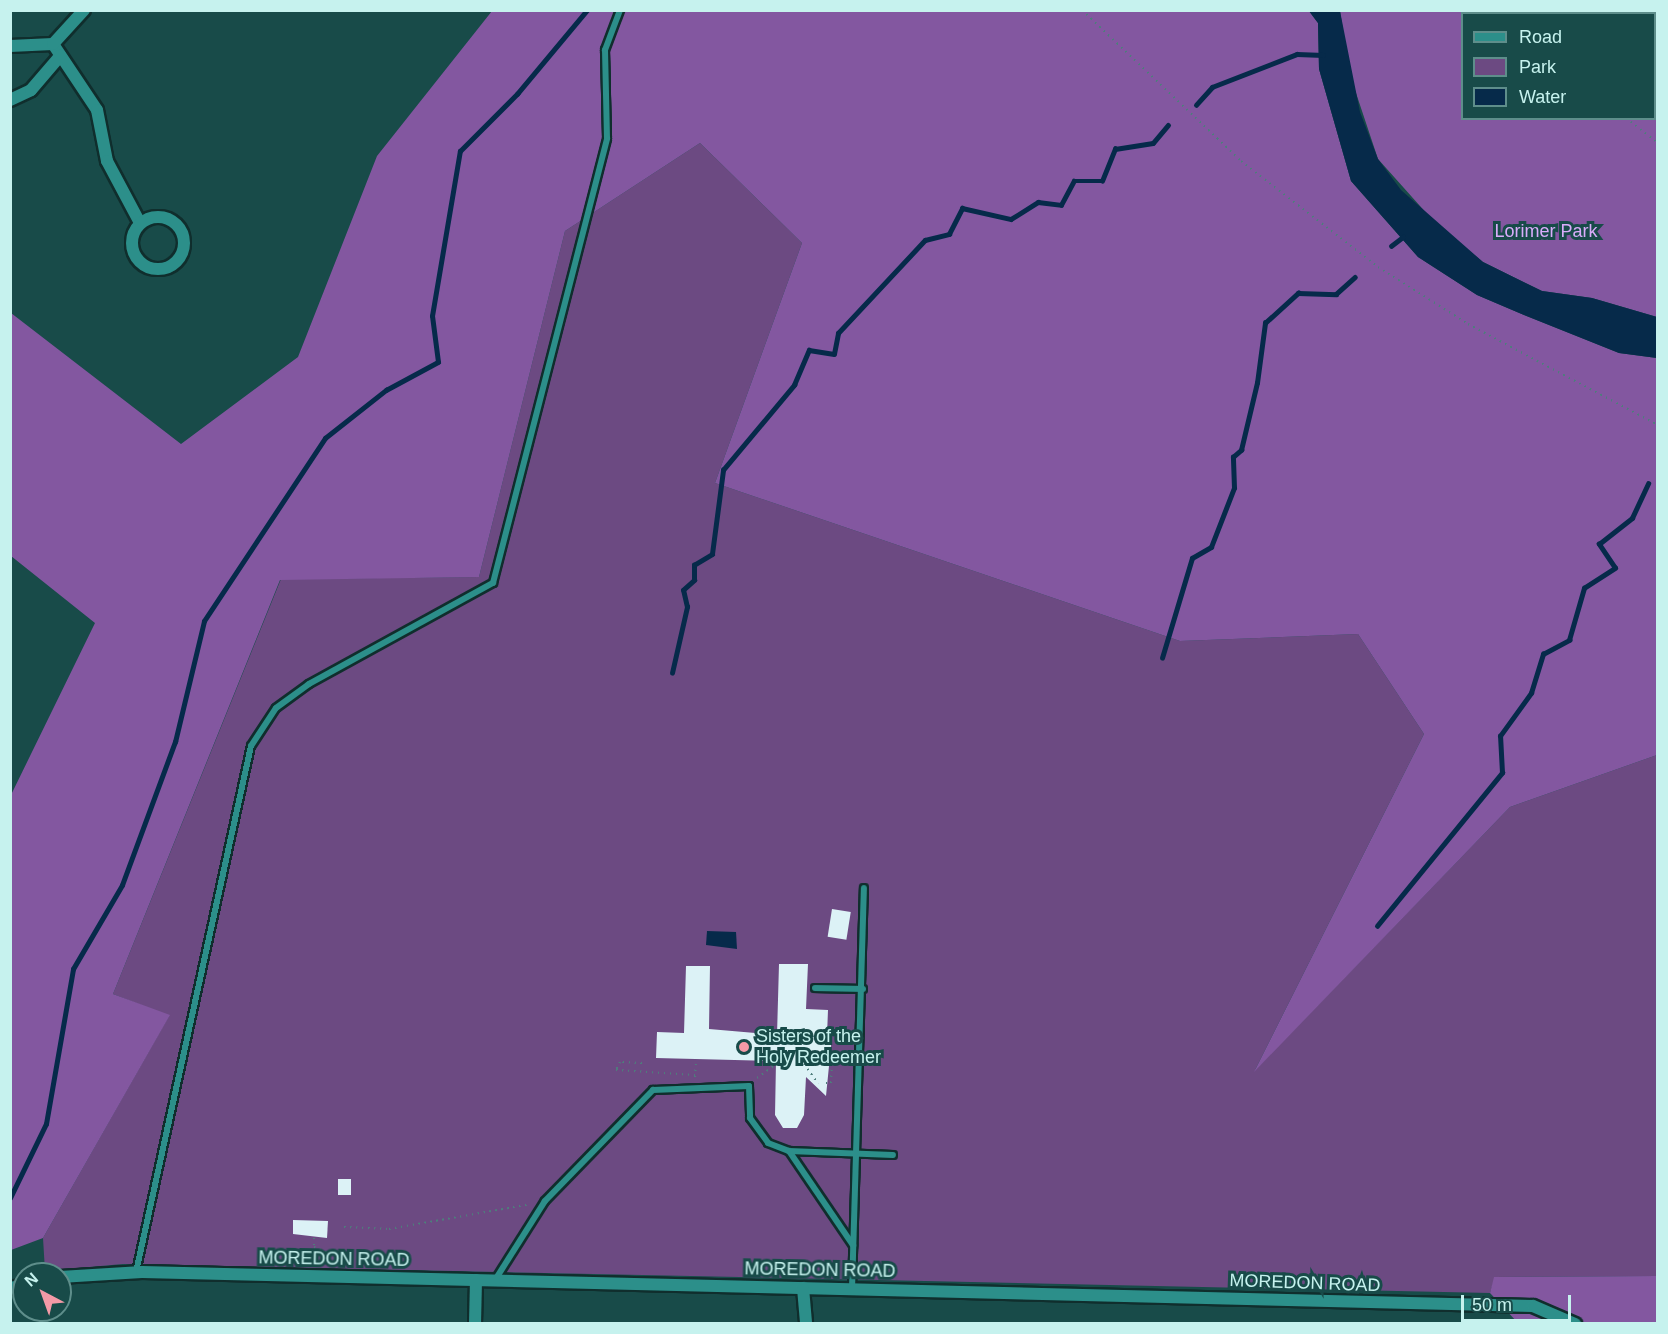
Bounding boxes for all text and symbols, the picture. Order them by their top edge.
legend [1461,12,1656,120]
text: Road [1519,27,1562,47]
text: Park [1519,57,1556,77]
text: Water [1519,87,1566,107]
park label: Lorimer Park [1494,220,1598,242]
place label: Sisters of the Holy Redeemer [756,1026,881,1068]
marker: Sisters of the Holy Redeemer [737,1040,751,1054]
street label: MOREDON ROAD [258,1247,410,1271]
street label: MOREDON ROAD [744,1258,896,1282]
north arrow [12,1262,72,1322]
text: N [21,1269,41,1290]
street label: MOREDON ROAD [1229,1270,1381,1296]
scale bar [1464,1283,1574,1321]
text: 50 m [1472,1295,1512,1315]

